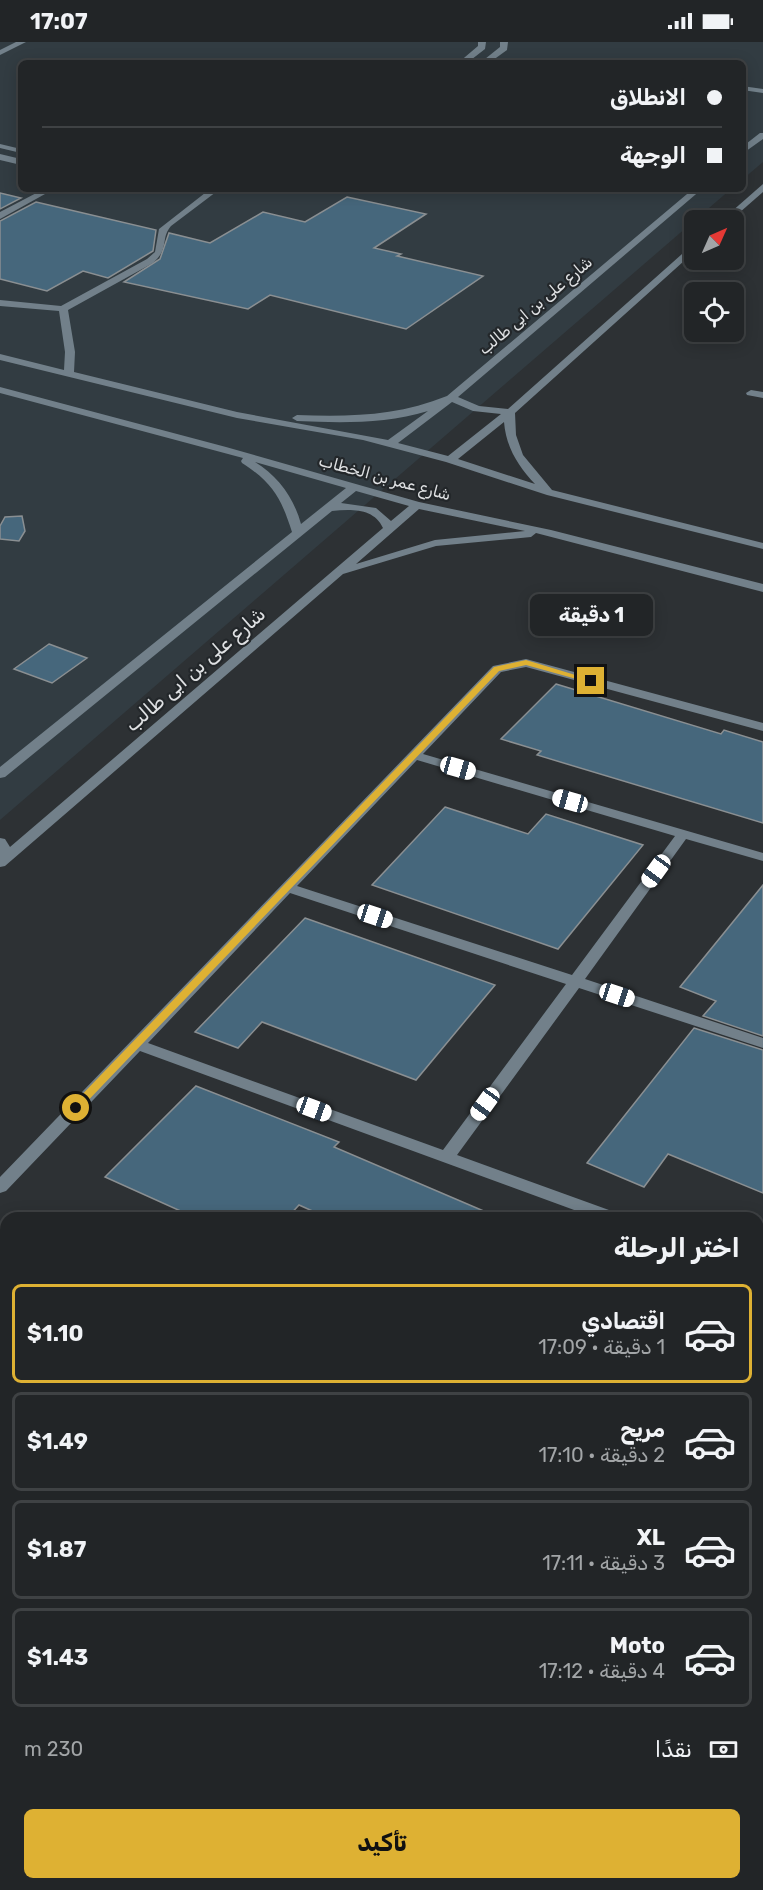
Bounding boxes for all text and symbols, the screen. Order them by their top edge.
text: 17:07 [30,8,88,35]
text: الانطلاق [610,84,686,111]
text: الوجهة [620,142,686,169]
north arrow [684,210,744,270]
map controls [684,210,744,342]
street label: شارع على بن ابى طالب [475,252,597,360]
button: locate [684,282,744,342]
street label: شارع عمر بن الخطاب [316,451,453,506]
callout: 1 دقيقة [530,594,652,636]
street label: شارع على بن ابى طالب [120,601,271,738]
text: 1 دقيقة [559,603,624,627]
route end [577,667,604,694]
car [438,754,478,782]
car [550,787,590,815]
car [638,851,674,891]
car [355,902,395,930]
car [597,981,637,1009]
car [467,1084,503,1124]
route start [62,1094,89,1121]
car [294,1094,334,1124]
text: اختر الرحلة [614,1232,740,1264]
icon: car [683,1307,737,1361]
text: اقتصادي [582,1308,665,1335]
text: $1.10 [27,1320,83,1347]
text: 1 دقيقة · 17:09 [538,1335,665,1359]
icon: car [683,1415,737,1469]
text: مريح [620,1416,665,1443]
text: $1.49 [27,1428,88,1455]
text: 2 دقيقة · 17:10 [538,1443,665,1467]
icon: car [683,1523,737,1577]
text: XL [637,1524,665,1551]
text: $1.87 [27,1536,86,1563]
text: 3 دقيقة · 17:11 [542,1551,665,1575]
icon: car [683,1631,737,1685]
text: Moto [610,1632,665,1659]
text: $1.43 [27,1644,88,1671]
text: 4 دقيقة · 17:12 [539,1659,665,1683]
icon: cash [707,1733,740,1766]
text: نقدًا [655,1736,692,1763]
text: 230 m [24,1737,83,1761]
button: تأكيد [24,1809,740,1878]

